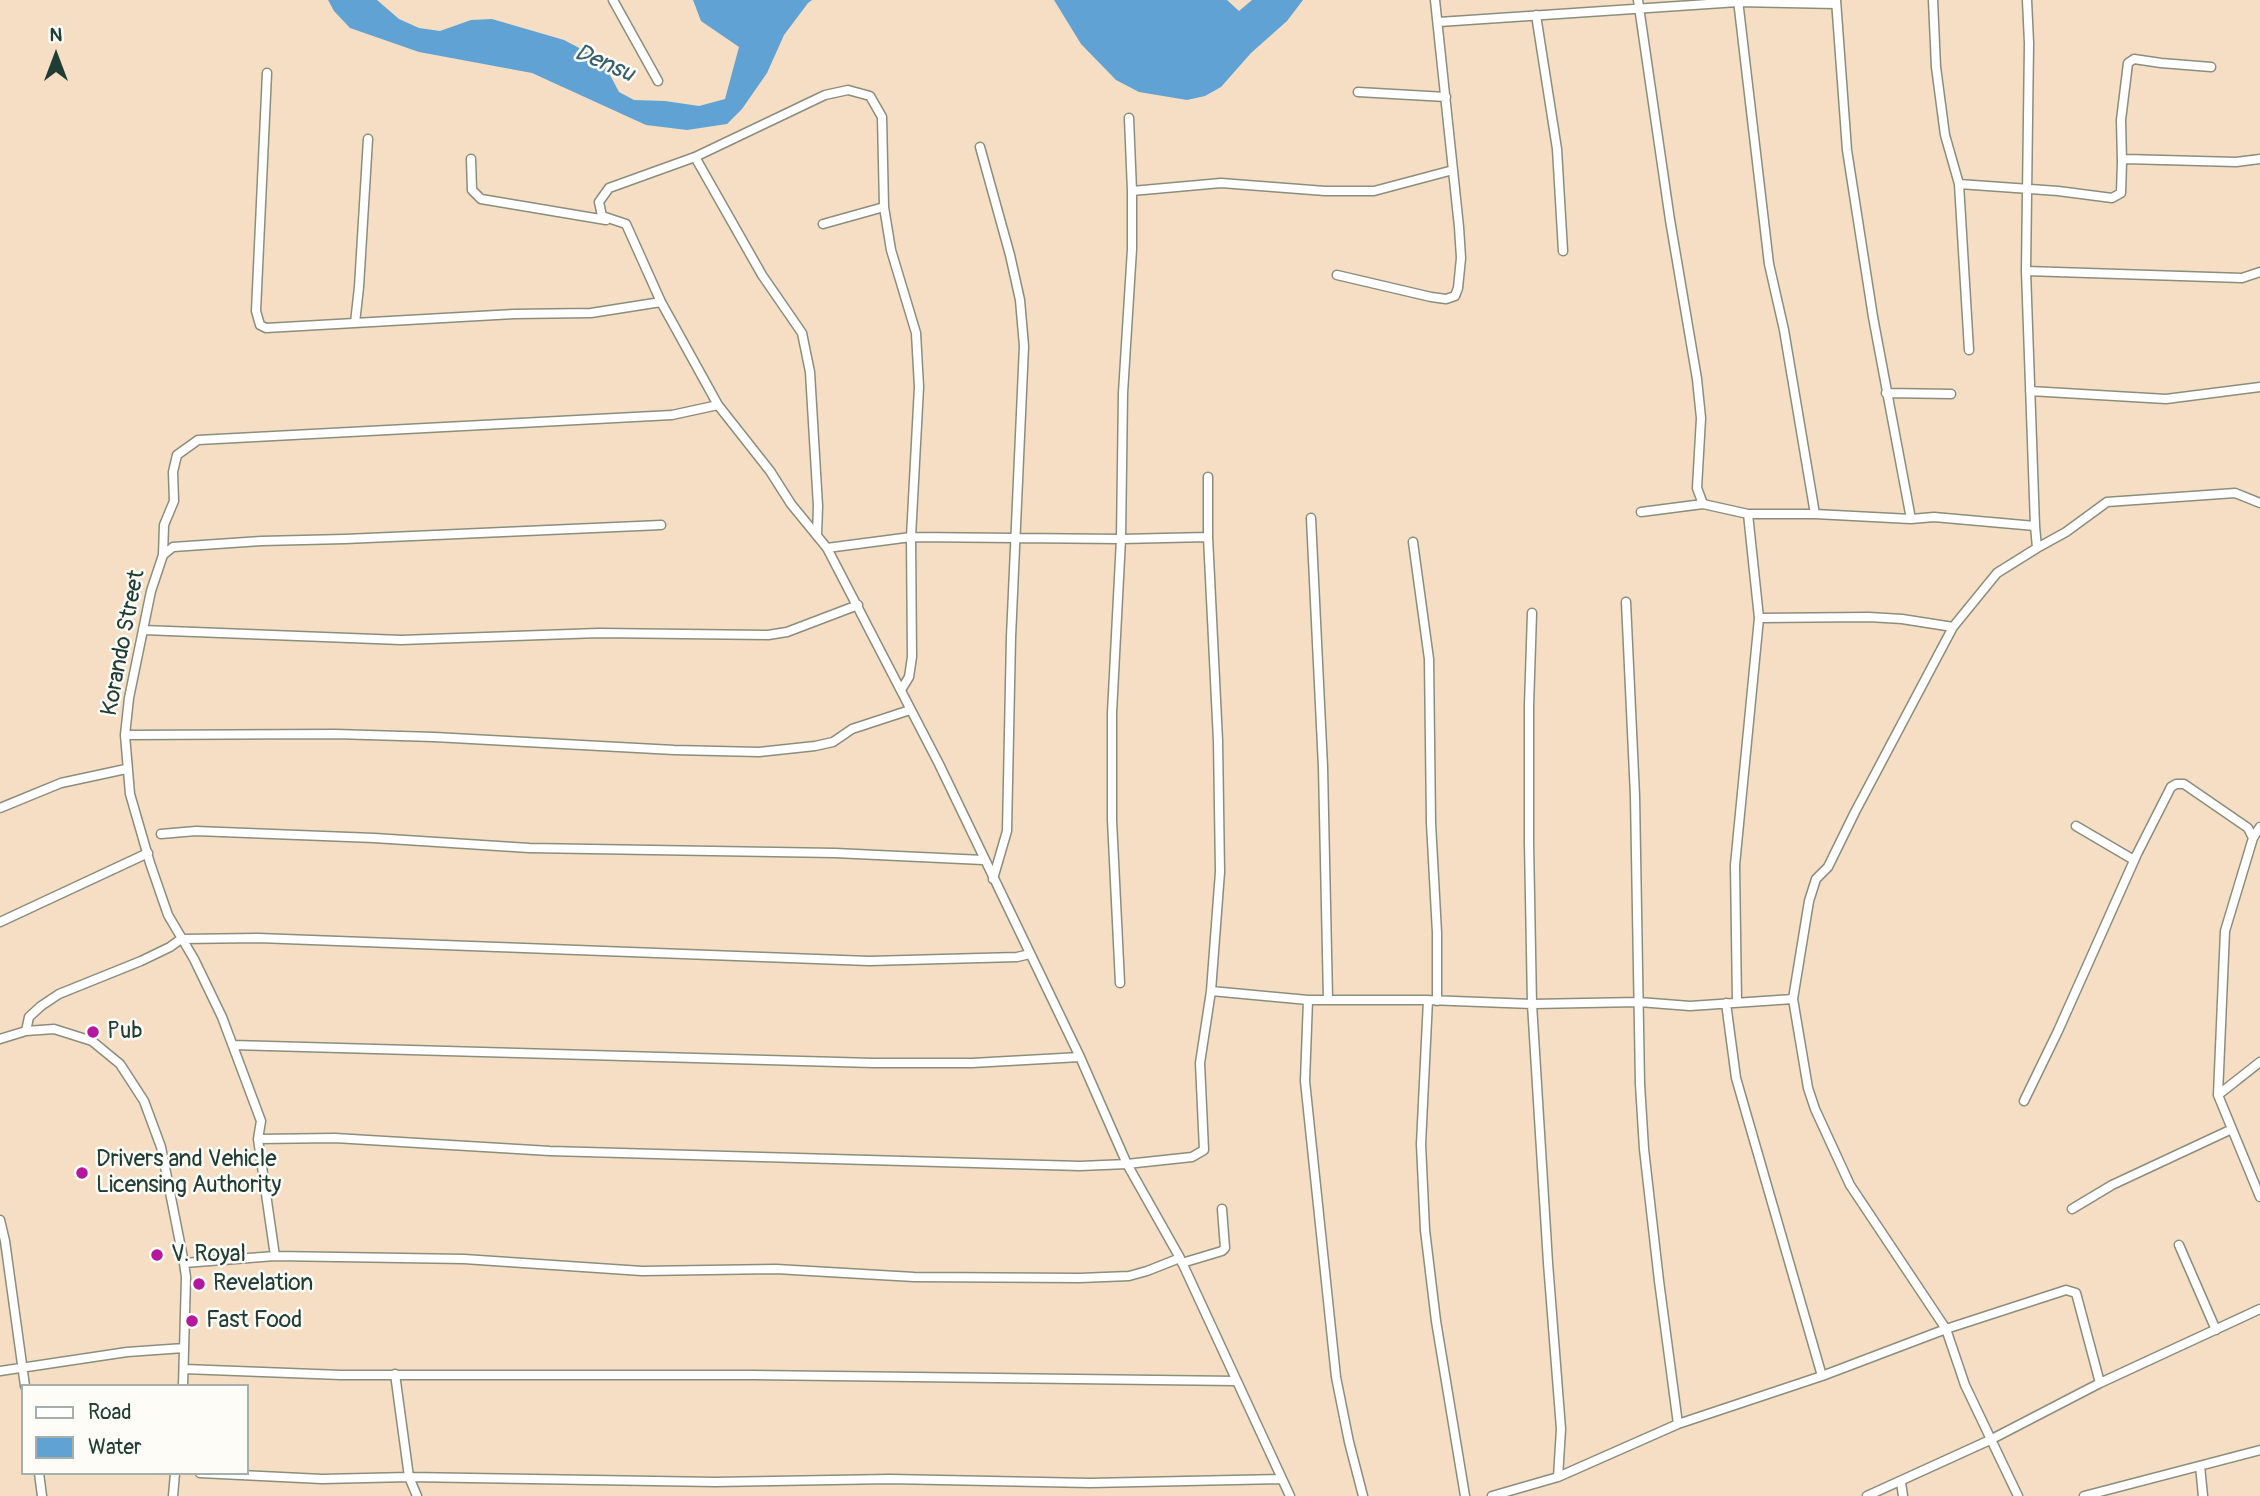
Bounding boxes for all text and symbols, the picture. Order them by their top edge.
north arrow [21,21,91,91]
text: N [50,23,62,47]
water label: Densu [570,39,638,89]
street label: Korando Street [96,568,152,718]
place label: Pub [107,1018,143,1046]
marker: Pub [85,1024,101,1040]
place label: Drivers and Vehicle Licensing Authority [96,1146,281,1200]
marker: Drivers and Vehicle Licensing Authority [74,1165,90,1181]
place label: V. Royal [171,1241,246,1269]
marker: V. Royal [149,1247,165,1263]
place label: Revelation [213,1270,313,1298]
marker: Revelation [191,1276,207,1292]
place label: Fast Food [206,1307,302,1335]
marker: Fast Food [184,1313,200,1329]
legend [21,1384,248,1475]
text: Road [88,1399,132,1426]
text: Water [88,1434,141,1461]

